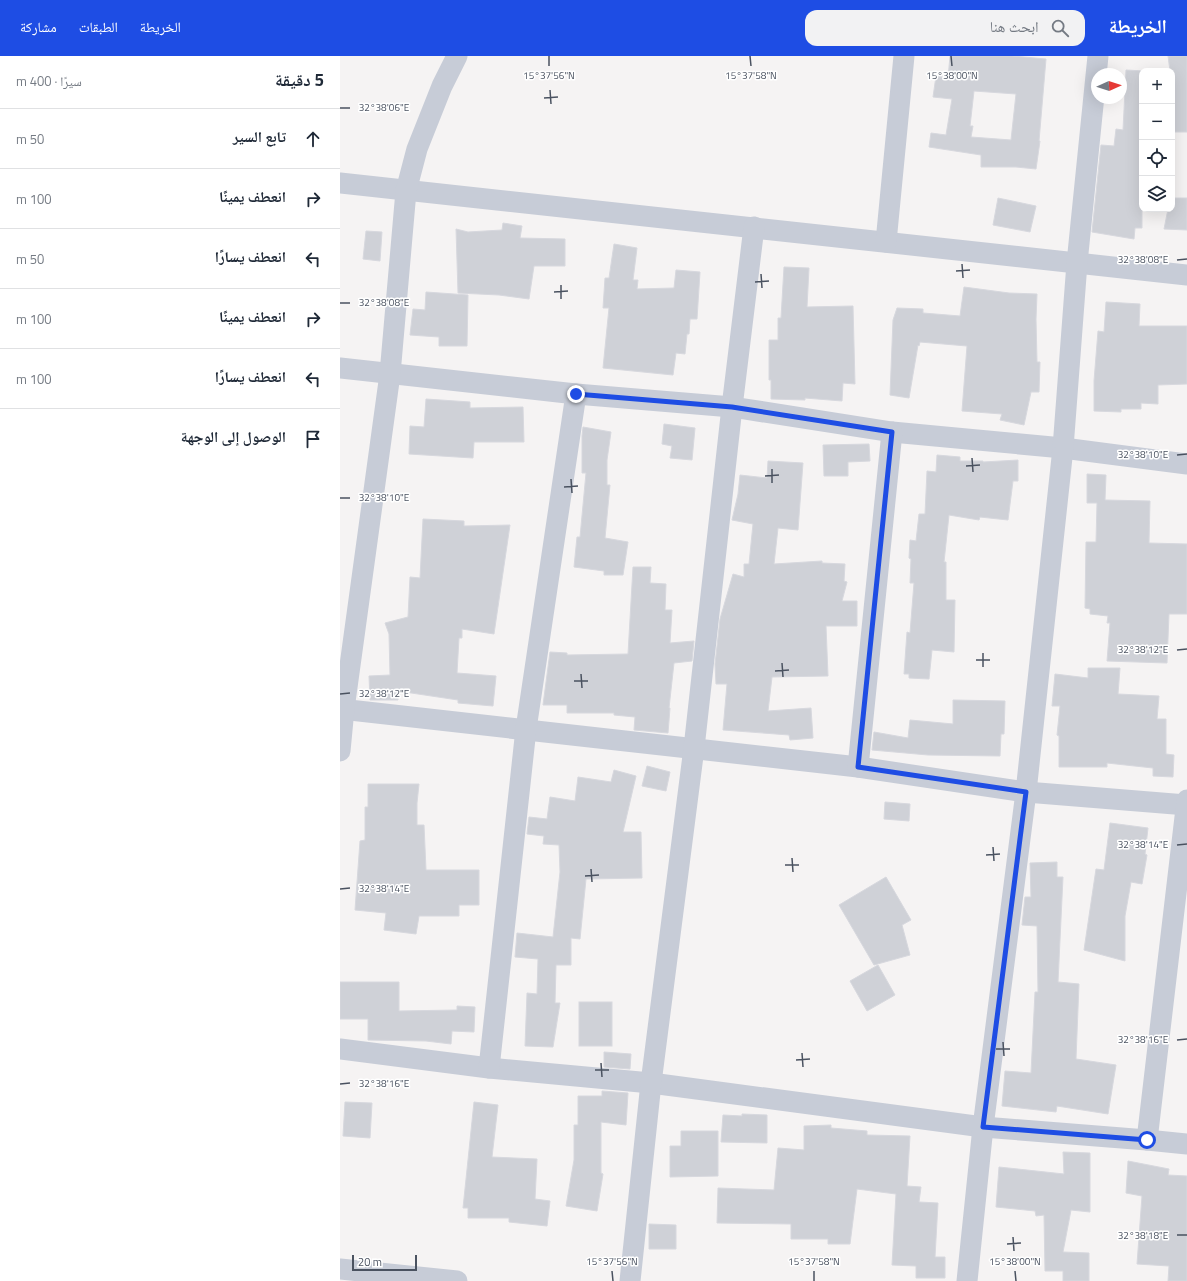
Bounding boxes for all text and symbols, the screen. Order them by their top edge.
search box [805,10,1085,46]
text: الخريطة [1109,11,1167,40]
text: ابحث هنا [990,15,1039,38]
text: مشاركة [20,16,57,37]
text: الطبقات [79,16,118,37]
text: الخريطة [140,16,181,37]
icon: search [1049,17,1071,39]
text: 5 دقيقة [275,67,324,93]
text: 15°37'56"N [523,68,575,83]
text: 15°37'58"N [725,68,777,83]
text: 15°38'00"N [926,68,978,83]
north arrow [1091,68,1127,104]
map controls [1139,68,1175,212]
button: + [1139,68,1175,104]
text: سيرًا · 400 m [16,71,82,91]
text: 32°38'06"E [359,100,410,115]
button: − [1139,104,1175,140]
text: تابع السير [233,125,286,148]
icon: ahead [302,128,324,150]
text: 50 m [16,129,44,149]
button: locate [1139,140,1175,176]
button: layers [1139,176,1175,212]
text: انعطف يمينًا [219,185,286,208]
icon: right [302,188,324,210]
text: 100 m [16,189,52,209]
text: انعطف يسارًا [215,245,286,268]
icon: left [302,248,324,270]
text: 50 m [16,249,44,269]
text: 32°38'08"E [1118,252,1169,267]
text: 32°38'08"E [359,295,410,310]
text: انعطف يمينًا [219,305,286,328]
icon: right [302,308,324,330]
text: 100 m [16,309,52,329]
text: انعطف يسارًا [215,365,286,388]
icon: left [302,368,324,390]
text: 100 m [16,369,52,389]
route end [567,385,585,403]
text: الوصول إلى الوجهة [181,425,286,448]
icon: arrive [302,428,324,450]
text: 32°38'10"E [1118,447,1169,462]
text: 32°38'10"E [359,490,410,505]
text: 32°38'12"E [1118,642,1169,657]
text: 32°38'12"E [359,686,410,701]
text: 32°38'14"E [1118,837,1169,852]
text: 32°38'14"E [359,881,410,896]
text: 32°38'16"E [1118,1032,1169,1047]
text: 32°38'16"E [359,1076,410,1091]
route start [1138,1131,1156,1149]
text: 32°38'18"E [1118,1228,1169,1243]
scale bar [352,1253,417,1272]
text: 20 m [358,1254,382,1270]
text: 15°37'56"N [586,1254,638,1269]
text: 15°37'58"N [788,1254,840,1269]
text: 15°38'00"N [989,1254,1041,1269]

